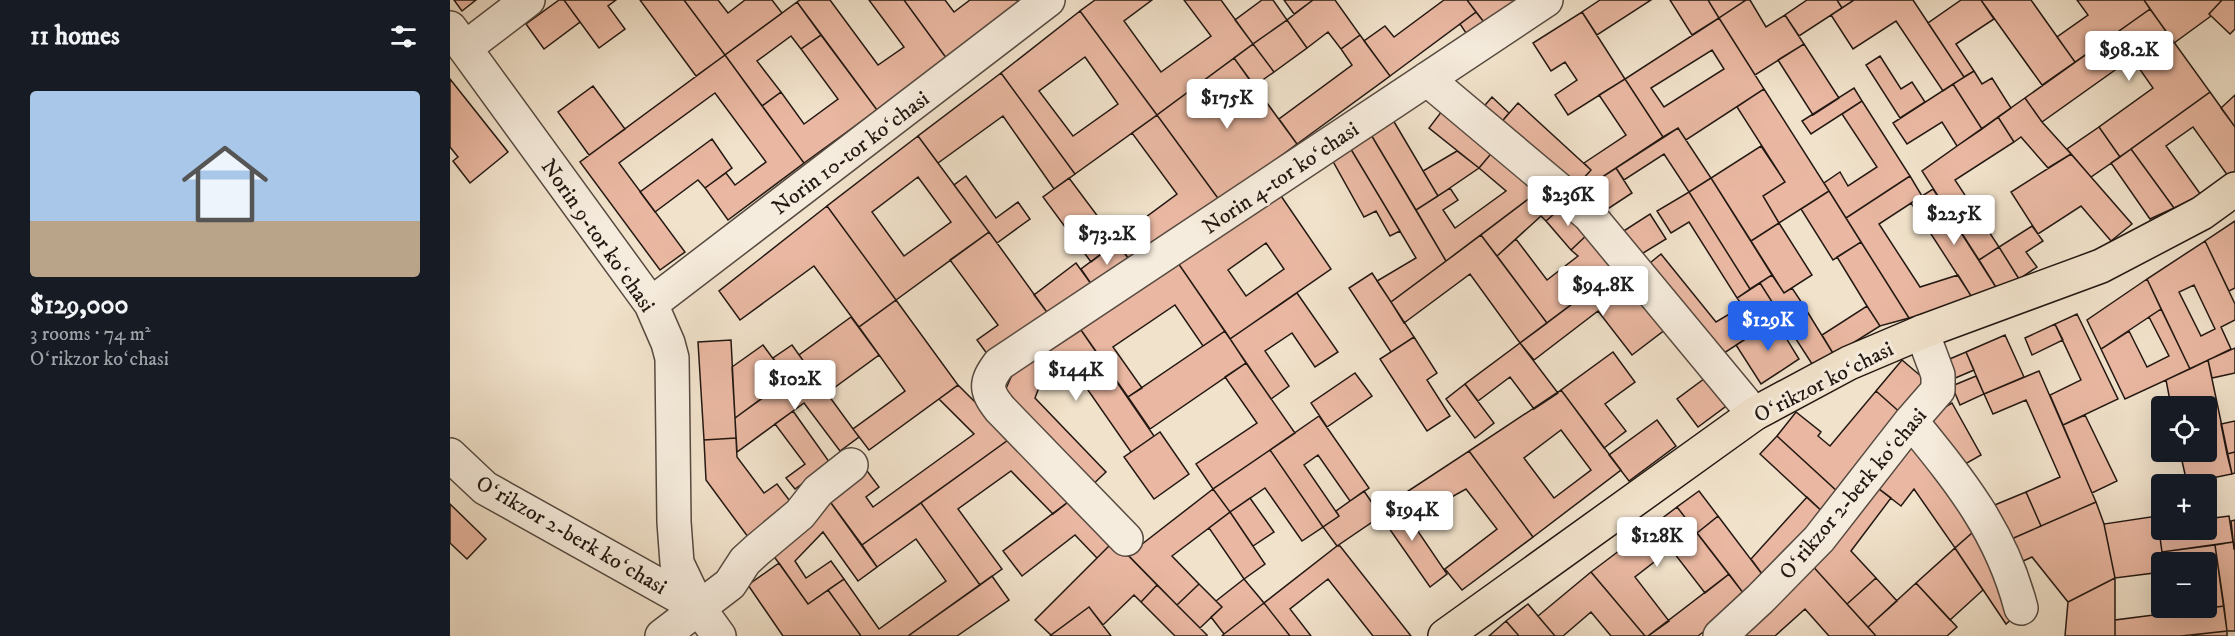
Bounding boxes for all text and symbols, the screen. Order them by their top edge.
text: 11 homes [30,20,120,53]
icon: filters [387,20,420,53]
pin: $98.2K [2080,31,2178,82]
text: $98.2K [2099,38,2159,63]
pin: $175K [1185,79,1269,130]
street label: Norin 10-tor koʻchasi [767,85,935,221]
text: $175K [1201,86,1253,111]
street label: Norin 4-tor koʻchasi [1198,116,1364,240]
icon: home [171,130,279,238]
street label: Norin 9-tor koʻchasi [535,154,661,318]
pin: $236K [1526,176,1610,227]
text: $236K [1542,183,1594,208]
pin: $225K [1912,195,1996,246]
text: $225K [1927,202,1981,227]
pin: $73.2K [1058,215,1156,266]
text: $73.2K [1078,222,1136,247]
pin: $94.8K [1554,266,1652,317]
text: $94.8K [1572,273,1634,298]
text: $129,000 [30,289,128,322]
pin: $129K [1726,301,1810,352]
text: $129K [1742,308,1794,333]
text: 3 rooms · 74 m² [30,322,151,347]
street label: Oʻrikzor koʻchasi [1749,336,1898,429]
text: Oʻrikzor koʻchasi [30,347,169,372]
pin: $144K [1034,351,1118,402]
text: $144K [1048,358,1104,383]
pin: $102K [753,360,837,411]
text: $102K [769,367,821,392]
map controls [2151,396,2217,618]
button: locate [2151,396,2217,462]
street label: Oʻrikzor 2-berk koʻchasi [1773,403,1933,585]
street label: Oʻrikzor 2-berk koʻchasi [471,470,671,601]
button: + [2151,474,2217,540]
pin: $194K [1370,491,1454,542]
text: $194K [1385,498,1439,523]
pin: $128K [1615,517,1699,568]
text: $128K [1631,524,1683,549]
button: − [2151,552,2217,618]

